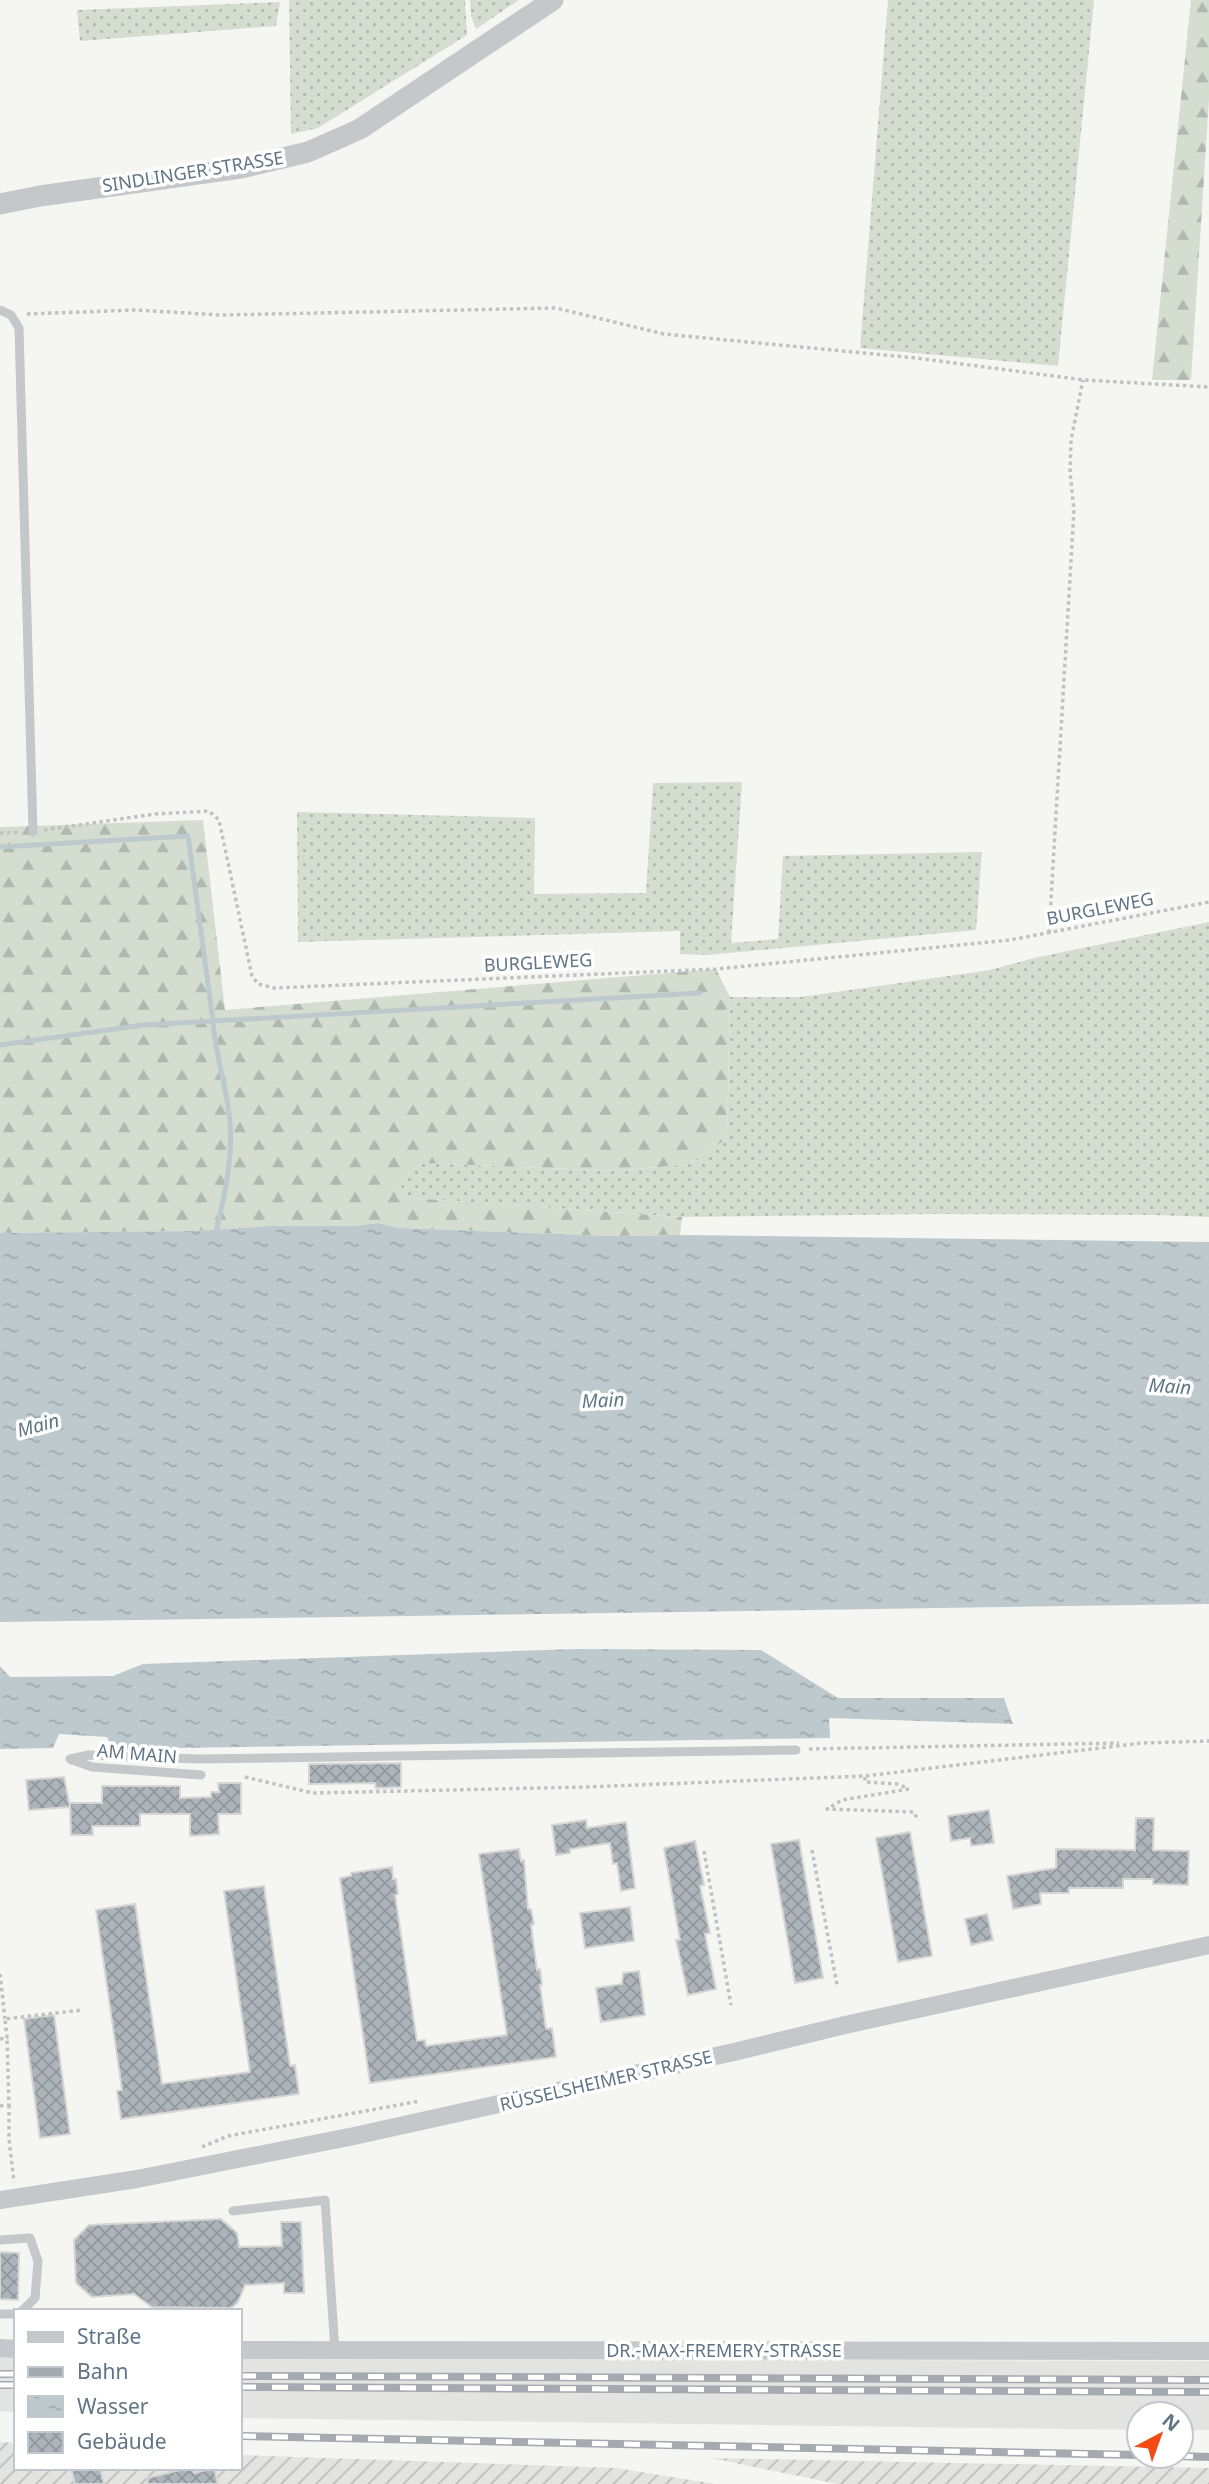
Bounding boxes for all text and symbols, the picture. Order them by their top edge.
street label: SINDLINGER STRASSE [100,145,285,197]
street label: BURGLEWEG [1044,886,1155,930]
street label: BURGLEWEG [483,947,593,977]
water label: Main [1148,1372,1192,1400]
water label: Main [581,1386,625,1414]
water label: Main [14,1407,62,1443]
street label: AM MAIN [96,1738,178,1768]
street label: RÜSSELSHEIMER STRASSE [497,2044,714,2116]
legend [14,2309,242,2470]
text: Straße [77,2322,141,2350]
street label: DR.-MAX-FREMERY-STRASSE [606,2338,842,2362]
text: Bahn [77,2357,128,2385]
text: Wasser [77,2392,149,2420]
north arrow [1125,2400,1195,2470]
text: N [1157,2407,1186,2437]
text: Gebäude [77,2427,167,2455]

